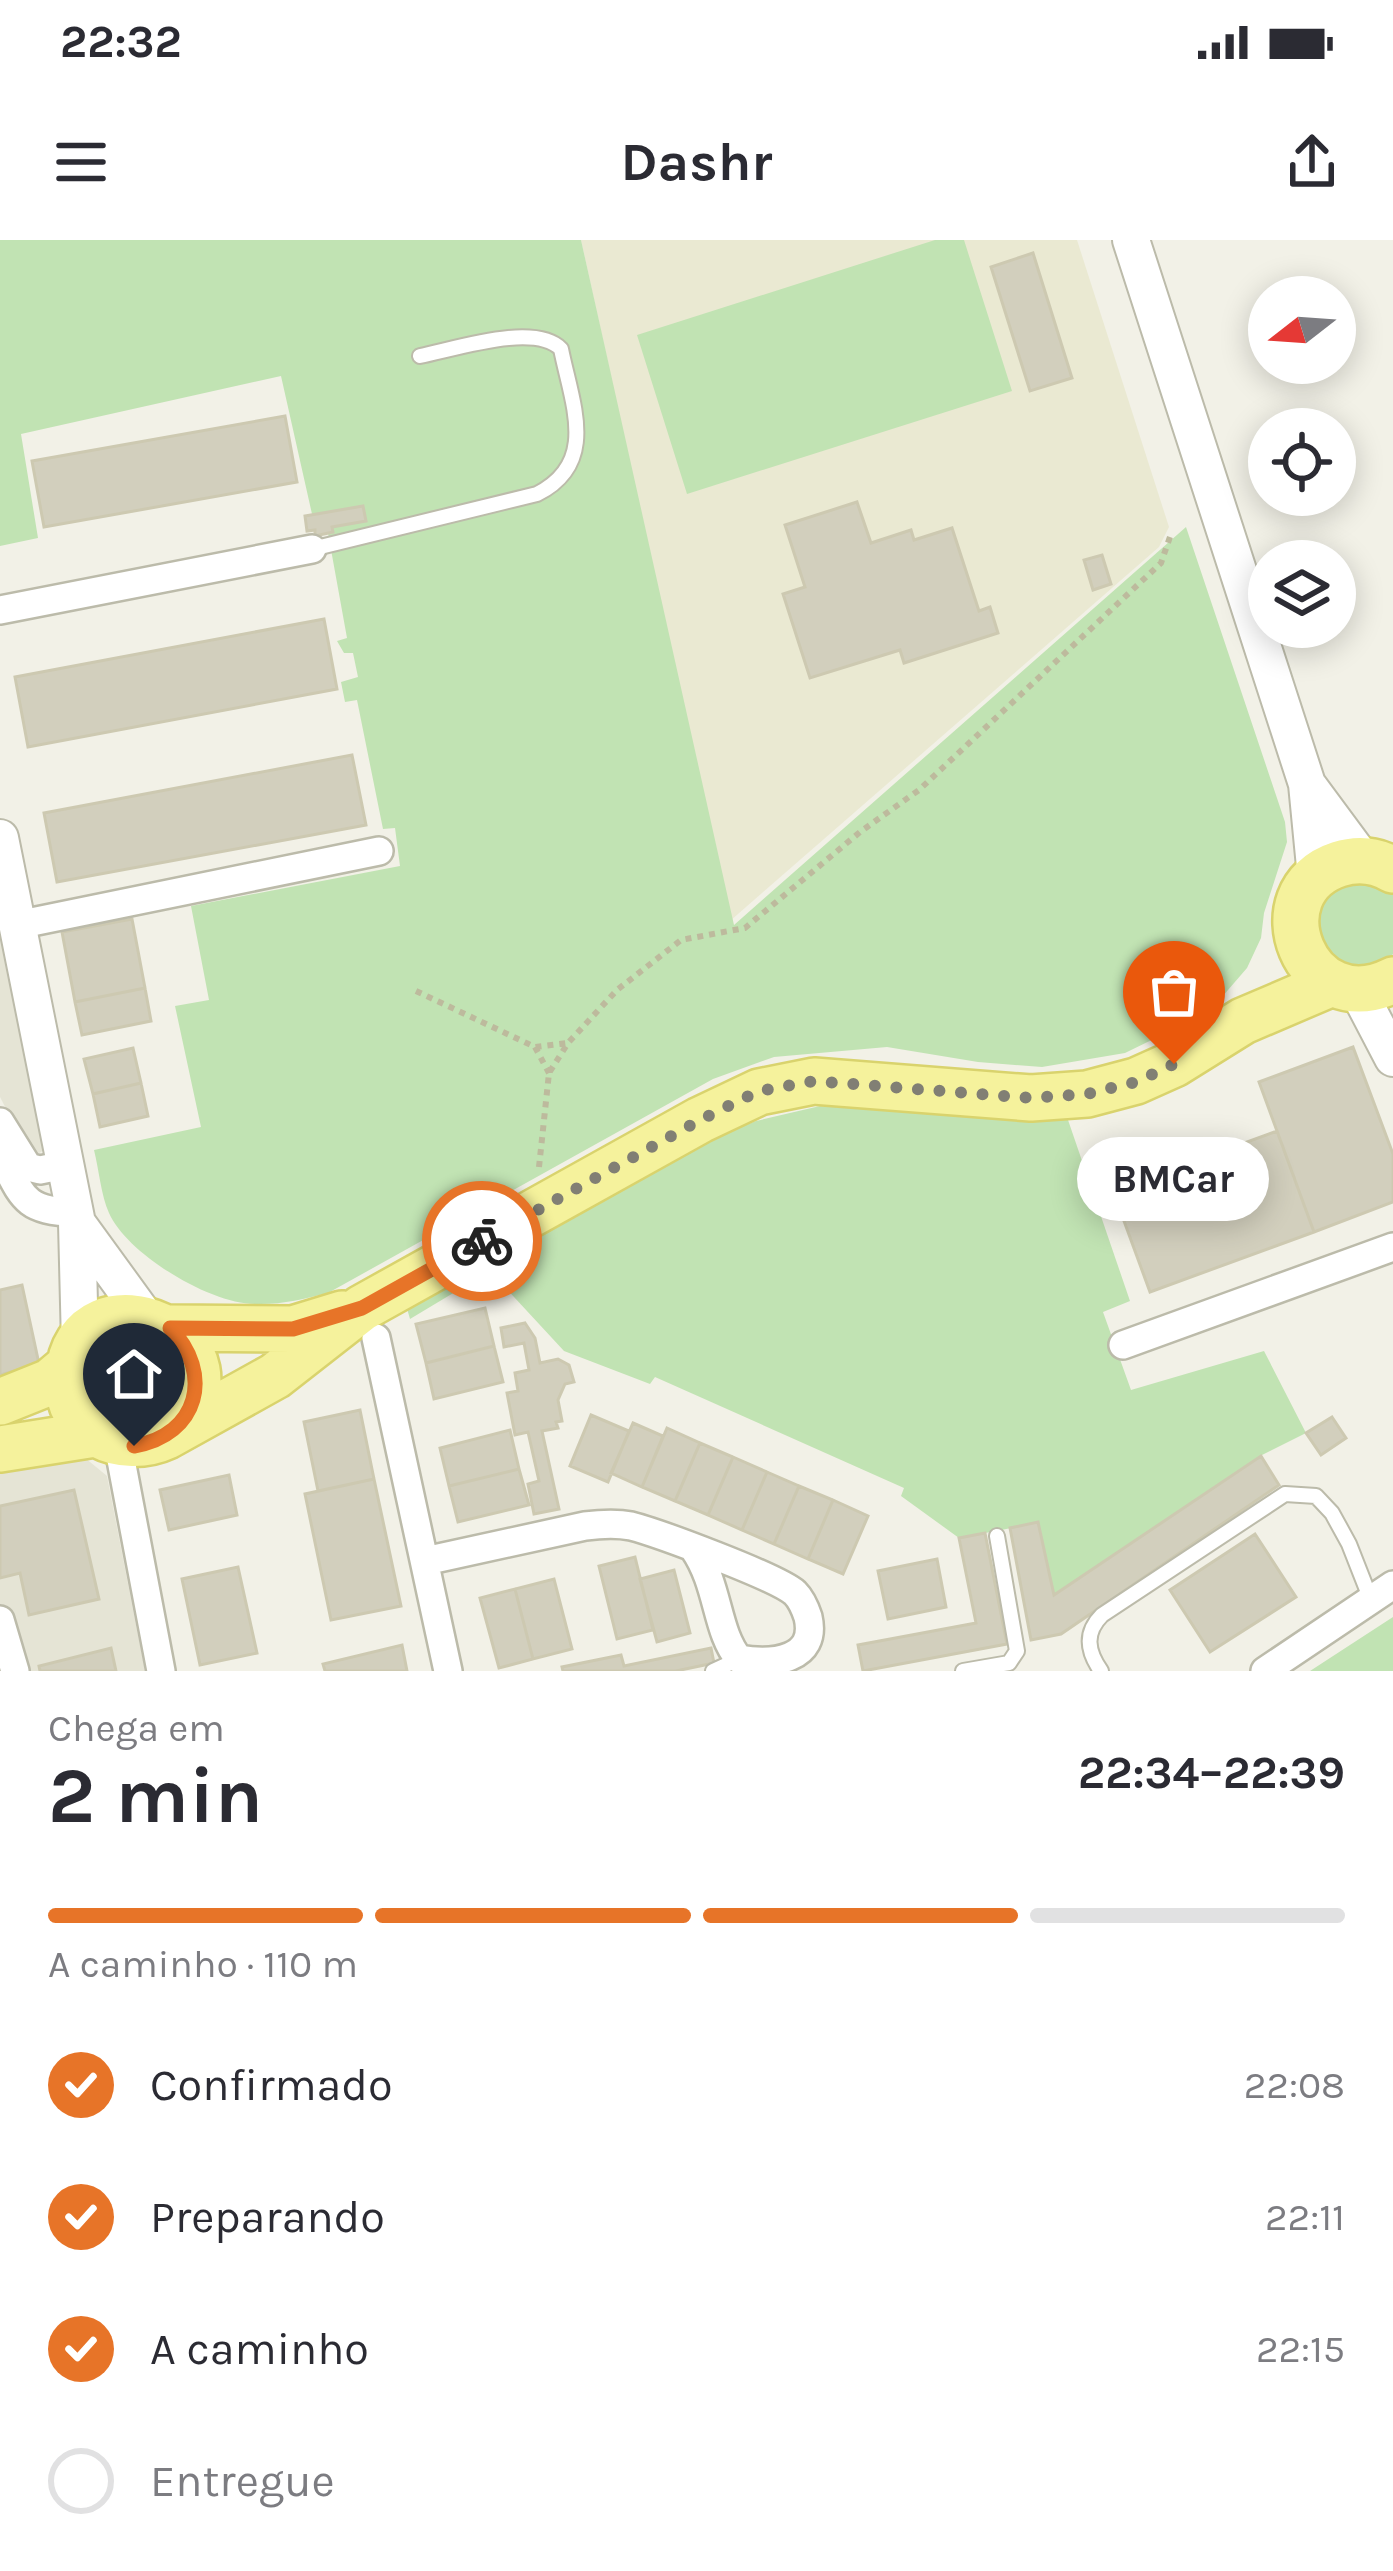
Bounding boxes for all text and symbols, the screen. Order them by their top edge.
text: 22:32 [60,16,182,68]
icon: menu [48,129,114,195]
icon: share [1279,129,1345,195]
text: Dashr [621,130,772,194]
north arrow [1248,276,1356,384]
map controls [1248,276,1356,648]
button: locate [1248,408,1356,516]
button: layers [1248,540,1356,648]
pin [1123,941,1225,1064]
icon: bag [1141,959,1207,1025]
callout: BMCar [1078,1136,1270,1220]
text: BMCar [1112,1156,1234,1202]
courier [422,1181,542,1301]
icon: bike [449,1208,515,1274]
pin [83,1323,185,1446]
icon: home [101,1341,167,1407]
text: Chega em [48,1705,225,1751]
text: 22:34–22:39 [1078,1747,1345,1799]
text: 2 min [48,1750,263,1842]
text: A caminho · 110 m [48,1941,358,1987]
icon: check [48,2052,114,2118]
text: Confirmado [150,2059,393,2111]
text: 22:08 [1244,2062,1345,2108]
icon: check [48,2184,114,2250]
text: Preparando [150,2191,385,2243]
text: 22:11 [1265,2194,1345,2240]
icon: check [48,2316,114,2382]
text: A caminho [150,2323,369,2375]
text: 22:15 [1256,2326,1345,2372]
text: Entregue [150,2455,335,2507]

